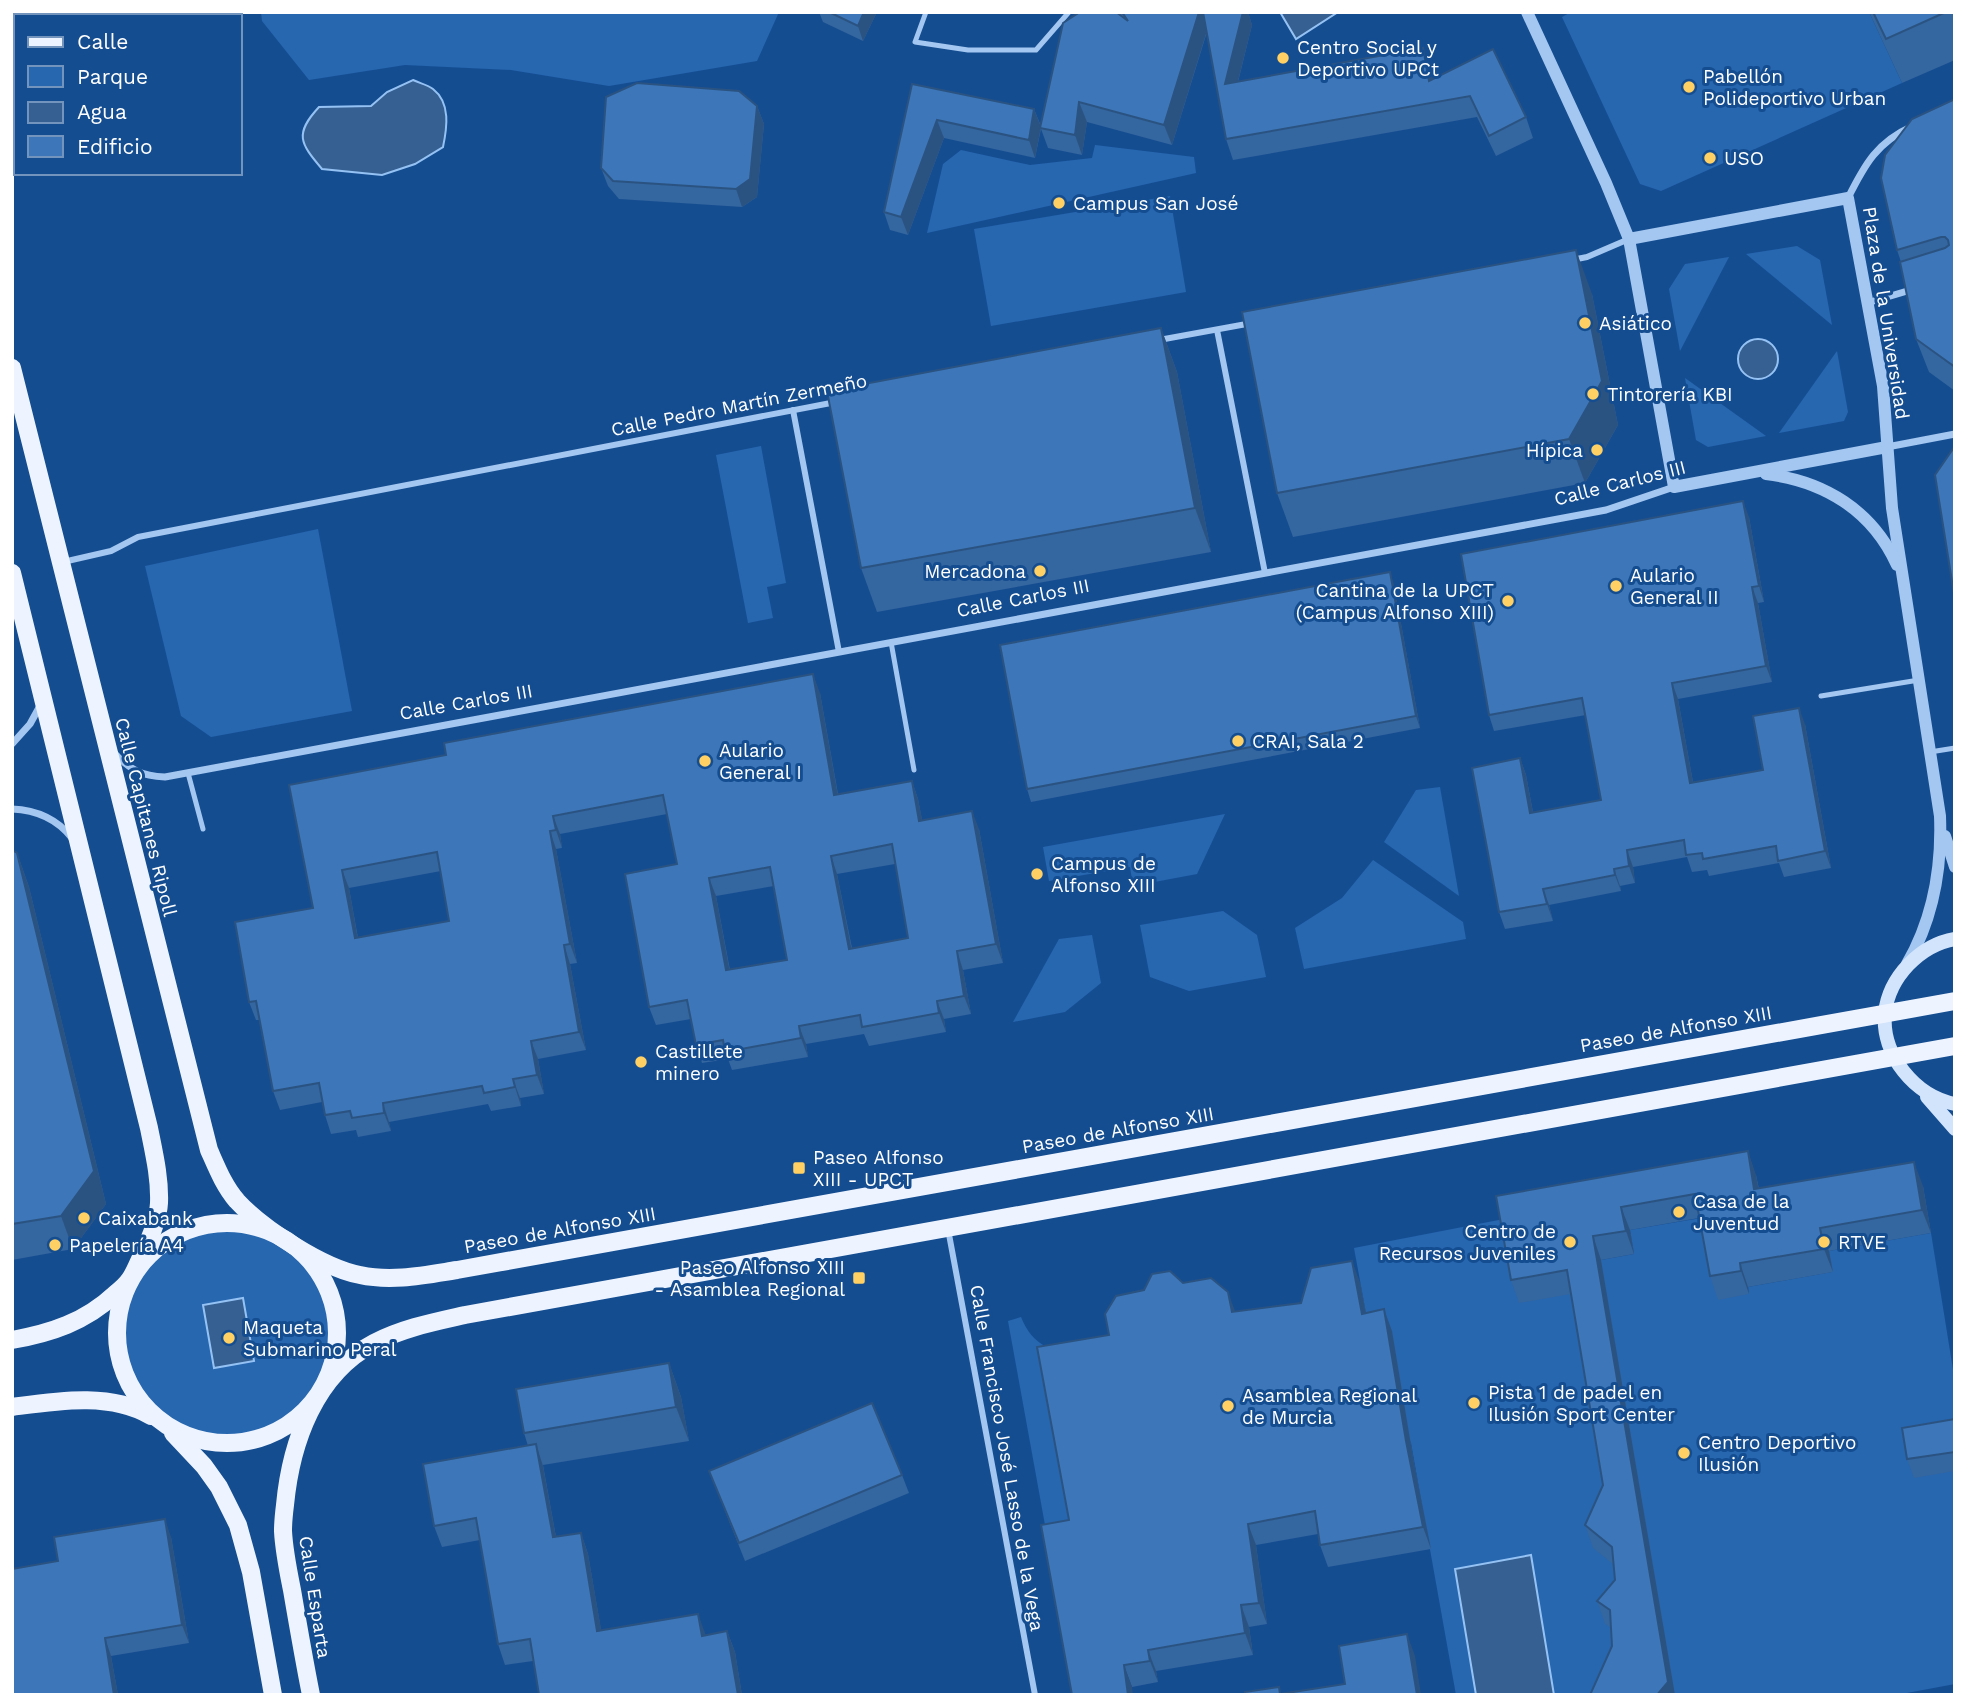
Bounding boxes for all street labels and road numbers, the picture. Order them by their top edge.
street label: Plaza de la Universidad [1858,205,1914,421]
street label: Calle Pedro Martín Zermeño [609,369,869,441]
street label: Calle Carlos III [1552,456,1688,510]
street label: Calle Carlos III [955,574,1091,622]
street label: Calle Carlos III [398,679,534,725]
street label: Calle Capitanes Ripoll [110,715,182,919]
street label: Paseo de Alfonso XIII [1578,1001,1774,1057]
street label: Paseo de Alfonso XIII [1020,1102,1216,1158]
street label: Paseo de Alfonso XIII [462,1202,658,1258]
street label: Calle Francisco José Lasso de la Vega [965,1283,1049,1633]
street label: Calle Esparta [294,1534,336,1660]

